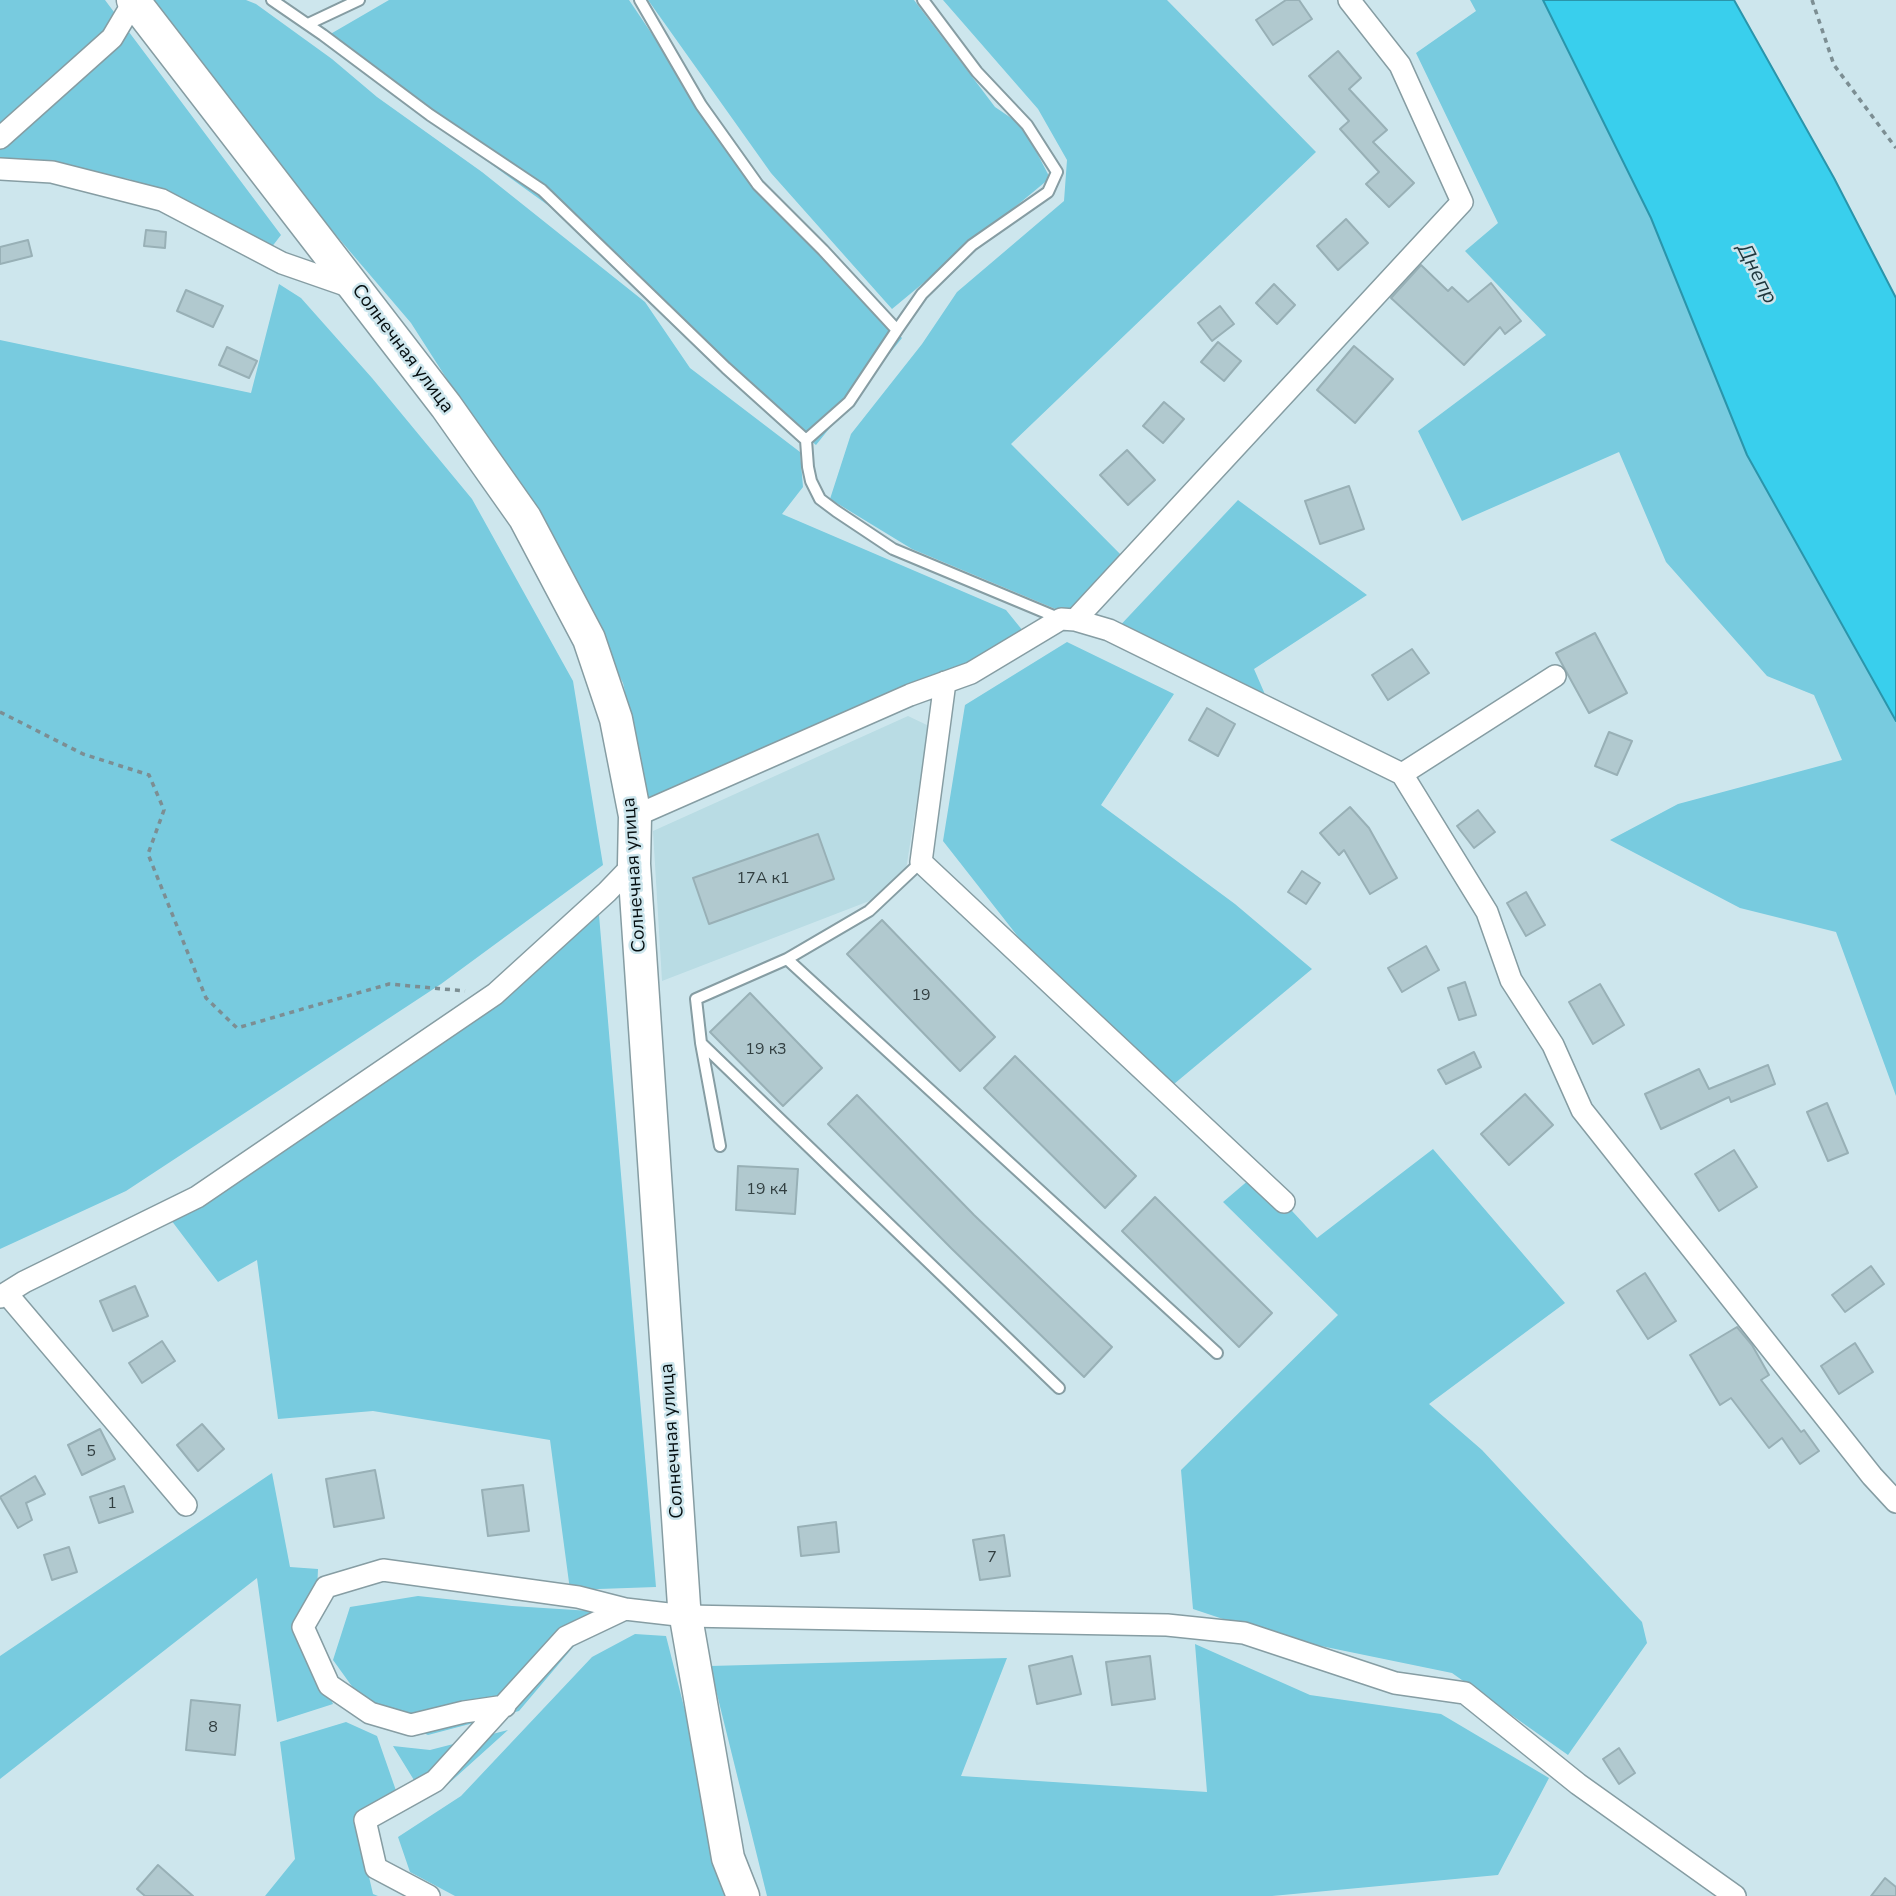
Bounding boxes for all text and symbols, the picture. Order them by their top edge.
water label: Днепр [1730,239,1782,309]
street label: Солнечная улица [346,280,458,418]
street label: Солнечная улица [618,797,652,953]
house number: 17А к1 [737,869,789,889]
house number: 19 [911,986,931,1006]
house number: 19 к3 [745,1040,787,1060]
house number: 19 к4 [746,1180,788,1200]
street label: Солнечная улица [656,1363,690,1519]
house number: 5 [86,1442,96,1462]
house number: 1 [107,1494,117,1514]
house number: 7 [987,1548,997,1568]
house number: 8 [208,1718,218,1738]

